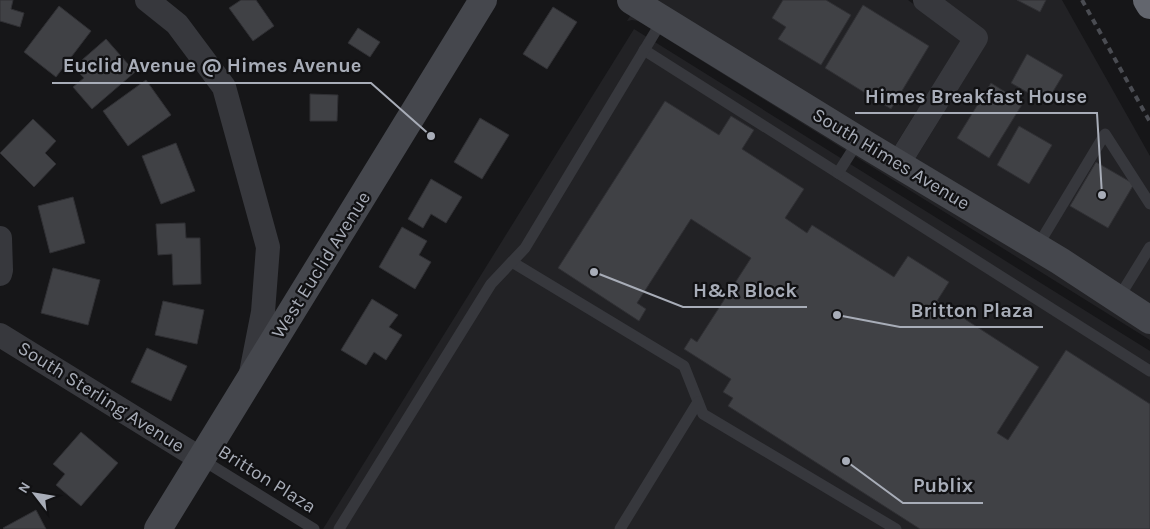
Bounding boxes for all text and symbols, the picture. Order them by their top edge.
callout: Euclid Avenue @ Himes Avenue [52,48,371,83]
text: Euclid Avenue @ Himes Avenue [63,54,361,77]
callout: Himes Breakfast House [855,78,1097,113]
text: Himes Breakfast House [865,85,1087,108]
street label: South Himes Avenue [808,103,974,215]
street label: West Euclid Avenue [267,187,375,343]
callout: H&R Block [683,272,807,307]
text: H&R Block [693,279,797,302]
callout: Britton Plaza [900,292,1043,327]
text: Britton Plaza [911,299,1034,322]
street label: South Sterling Avenue [14,337,188,457]
street label: Britton Plaza [214,440,320,518]
callout: Publix [903,468,983,503]
north arrow [10,469,60,519]
text: Publix [913,474,973,497]
text: N [14,479,34,496]

